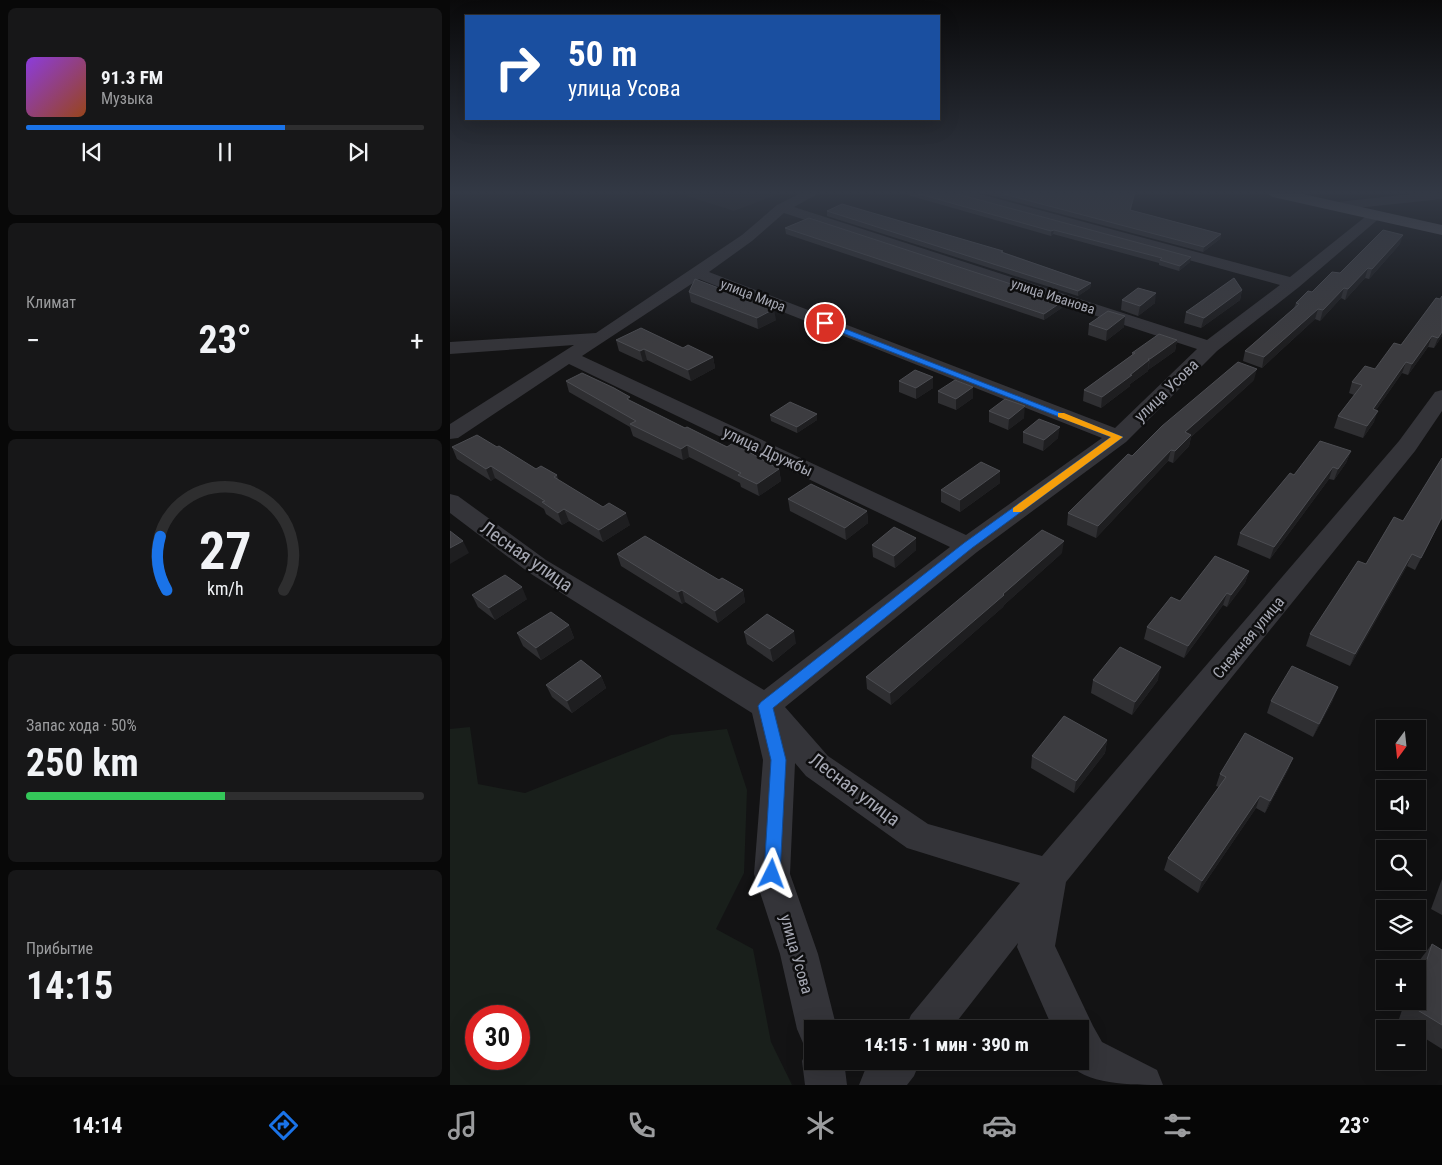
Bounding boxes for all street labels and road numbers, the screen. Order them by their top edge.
street label: улица Мира [718,275,788,315]
street label: улица Иванова [1009,275,1097,317]
street label: улица Усова [1130,355,1202,426]
street label: улица Дружбы [720,422,816,480]
street label: Лесная улица [476,516,577,597]
street label: Снежная улица [1209,592,1288,682]
street label: Лесная улица [805,748,905,831]
street label: улица Усова [776,912,817,996]

